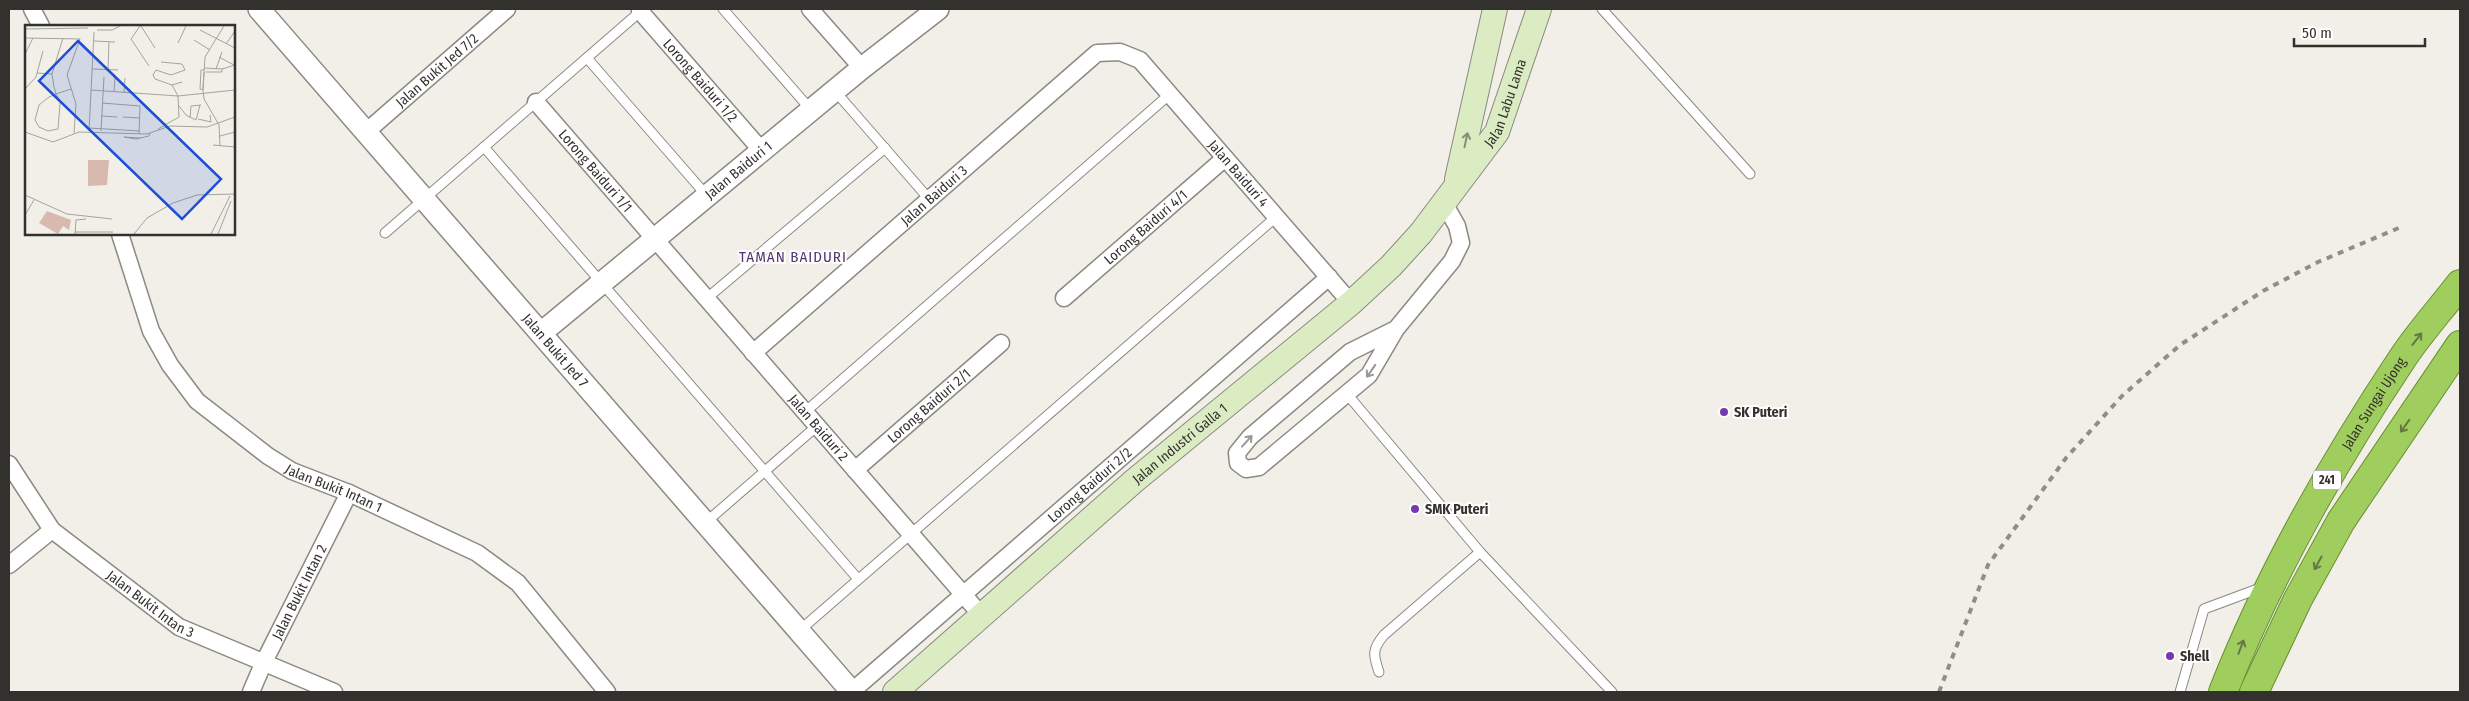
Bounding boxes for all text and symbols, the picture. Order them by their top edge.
scale bar [2294,15,2425,47]
text: 50 m [2302,24,2332,42]
inset map [25,25,235,235]
street label: Jalan Bukit Jed 7/2 [393,30,482,111]
street label: Lorong Baiduri 1/2 [659,36,741,126]
street label: Jalan Labu Lama [1481,57,1530,151]
street label: Lorong Baiduri 1/1 [555,126,636,216]
one-way arrow [1462,133,1471,149]
street label: Jalan Baiduri 4 [1204,137,1272,211]
street label: Jalan Baiduri 1 [702,138,776,203]
street label: Jalan Baiduri 3 [897,162,971,229]
street label: Lorong Baiduri 4/1 [1101,187,1191,268]
district label: TAMAN BAIDURI [739,248,847,266]
street label: Jalan Bukit Jed 7 [518,310,592,391]
one-way arrow [2412,332,2422,346]
street label: Jalan Sungai Ujong [2338,354,2410,453]
one-way arrow [1366,364,1376,378]
street label: Lorong Baiduri 2/1 [884,365,974,447]
street label: Jalan Baiduri 2 [785,391,852,465]
street label: Jalan Industri Galla 1 [1129,400,1231,488]
place label: SK Puteri [1734,404,1788,421]
marker: SK Puteri [1718,406,1730,418]
one-way arrow [2400,419,2410,433]
one-way arrow [1242,434,1253,447]
street label: Lorong Baiduri 2/2 [1045,444,1135,526]
street label: Jalan Bukit Intan 1 [282,461,385,516]
road number: 241 [2313,470,2341,490]
place label: SMK Puteri [1425,501,1489,518]
marker: SMK Puteri [1409,503,1421,515]
street label: Jalan Bukit Intan 2 [269,542,331,643]
one-way arrow [2312,555,2322,570]
street label: Jalan Bukit Intan 3 [103,567,196,641]
one-way arrow [2237,640,2246,655]
place label: Shell [2180,648,2210,665]
marker: Shell [2164,650,2176,662]

